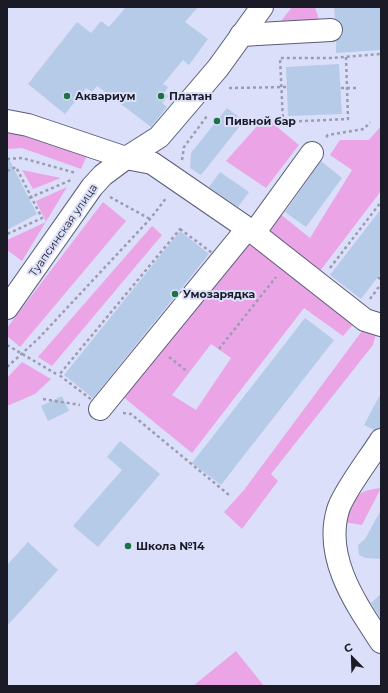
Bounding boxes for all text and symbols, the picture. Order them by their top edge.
place label: Аквариум [75,89,136,103]
place label: Платан [169,89,212,103]
marker: Аквариум [62,91,72,101]
marker: Платан [156,91,166,101]
place label: Пивной бар [225,114,296,128]
marker: Пивной бар [212,116,222,126]
street label: Туапсинская улица [26,181,100,279]
place label: Умозарядка [183,287,255,301]
marker: Умозарядка [170,289,180,299]
place label: Школа №14 [136,539,205,553]
marker: Школа №14 [123,541,133,551]
north arrow [332,637,372,677]
text: С [342,640,355,656]

